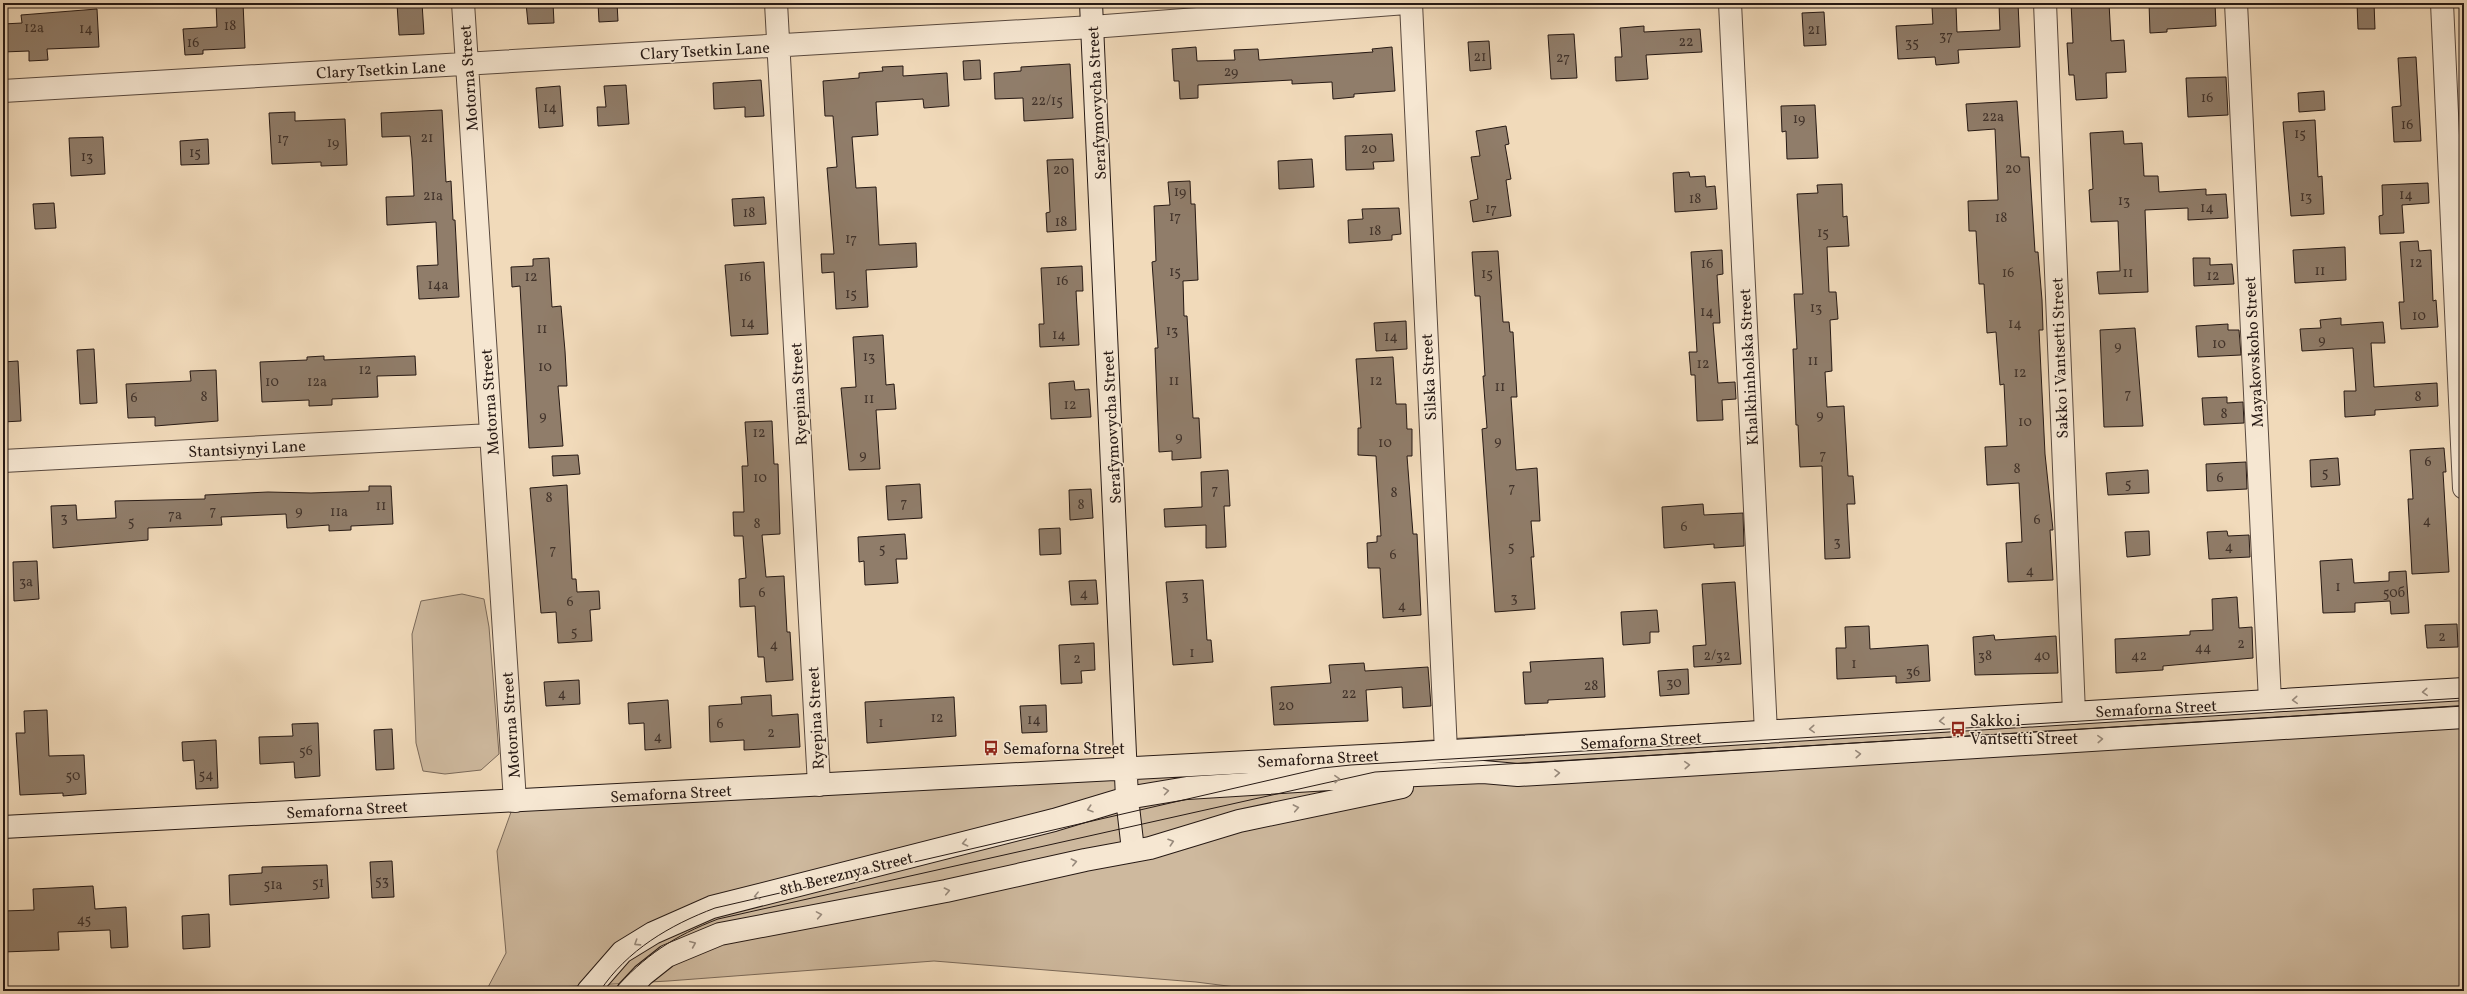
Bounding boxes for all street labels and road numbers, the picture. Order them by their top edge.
street label: Motorna Street [455,24,485,132]
street label: Serafymovycha Street [1083,25,1113,180]
street label: Clary Tsetkin Lane [640,38,770,66]
street label: Clary Tsetkin Lane [316,57,446,85]
street label: Mayakovskoho Street [2240,275,2270,428]
street label: Sakko i Vantsetti Street [2047,277,2075,439]
street label: Khalkhinholska Street [1735,287,1765,446]
street label: Silska Street [1417,332,1443,421]
street label: Ryepina Street [786,341,814,446]
street label: Motorna Street [476,348,506,456]
street label: Serafymovycha Street [1098,349,1128,504]
street label: Stantsiynyi Lane [188,436,306,464]
street label: Ryepina Street [803,665,831,770]
street label: Motorna Street [497,671,527,779]
street label: Semaforna Street [2095,696,2218,724]
street label: Semaforna Street [1580,728,1703,756]
street label: Semaforna Street [1257,746,1380,774]
street label: Semaforna Street [610,781,733,809]
street label: Semaforna Street [286,797,409,825]
street label: 8th Bereznya Street [777,848,916,902]

